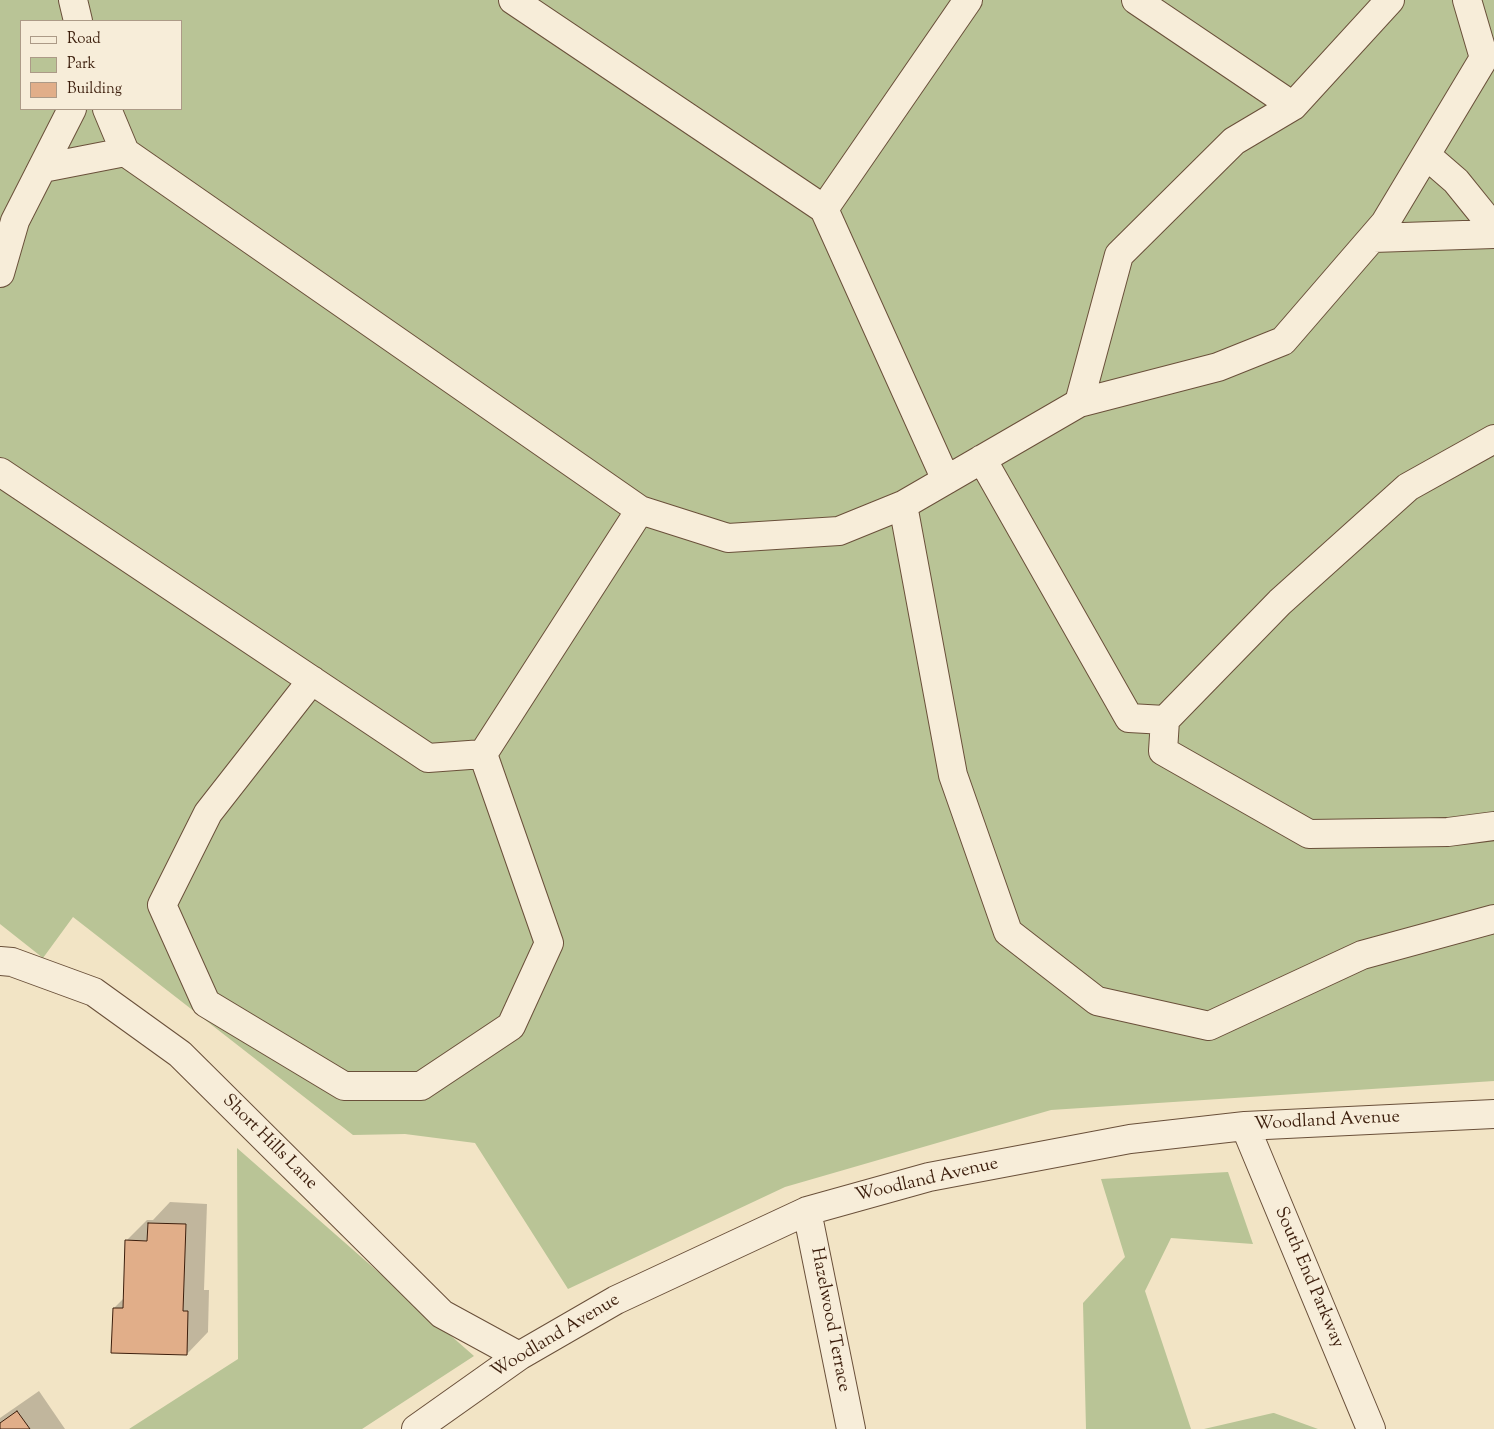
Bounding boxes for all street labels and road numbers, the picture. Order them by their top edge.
street label: Short Hills Lane [217,1091,321,1195]
street label: Woodland Avenue [1254,1107,1400,1137]
street label: Woodland Avenue [853,1154,1001,1208]
street label: South End Parkway [1268,1204,1348,1352]
street label: Hazelwood Terrace [804,1246,854,1394]
street label: Woodland Avenue [488,1290,624,1384]

